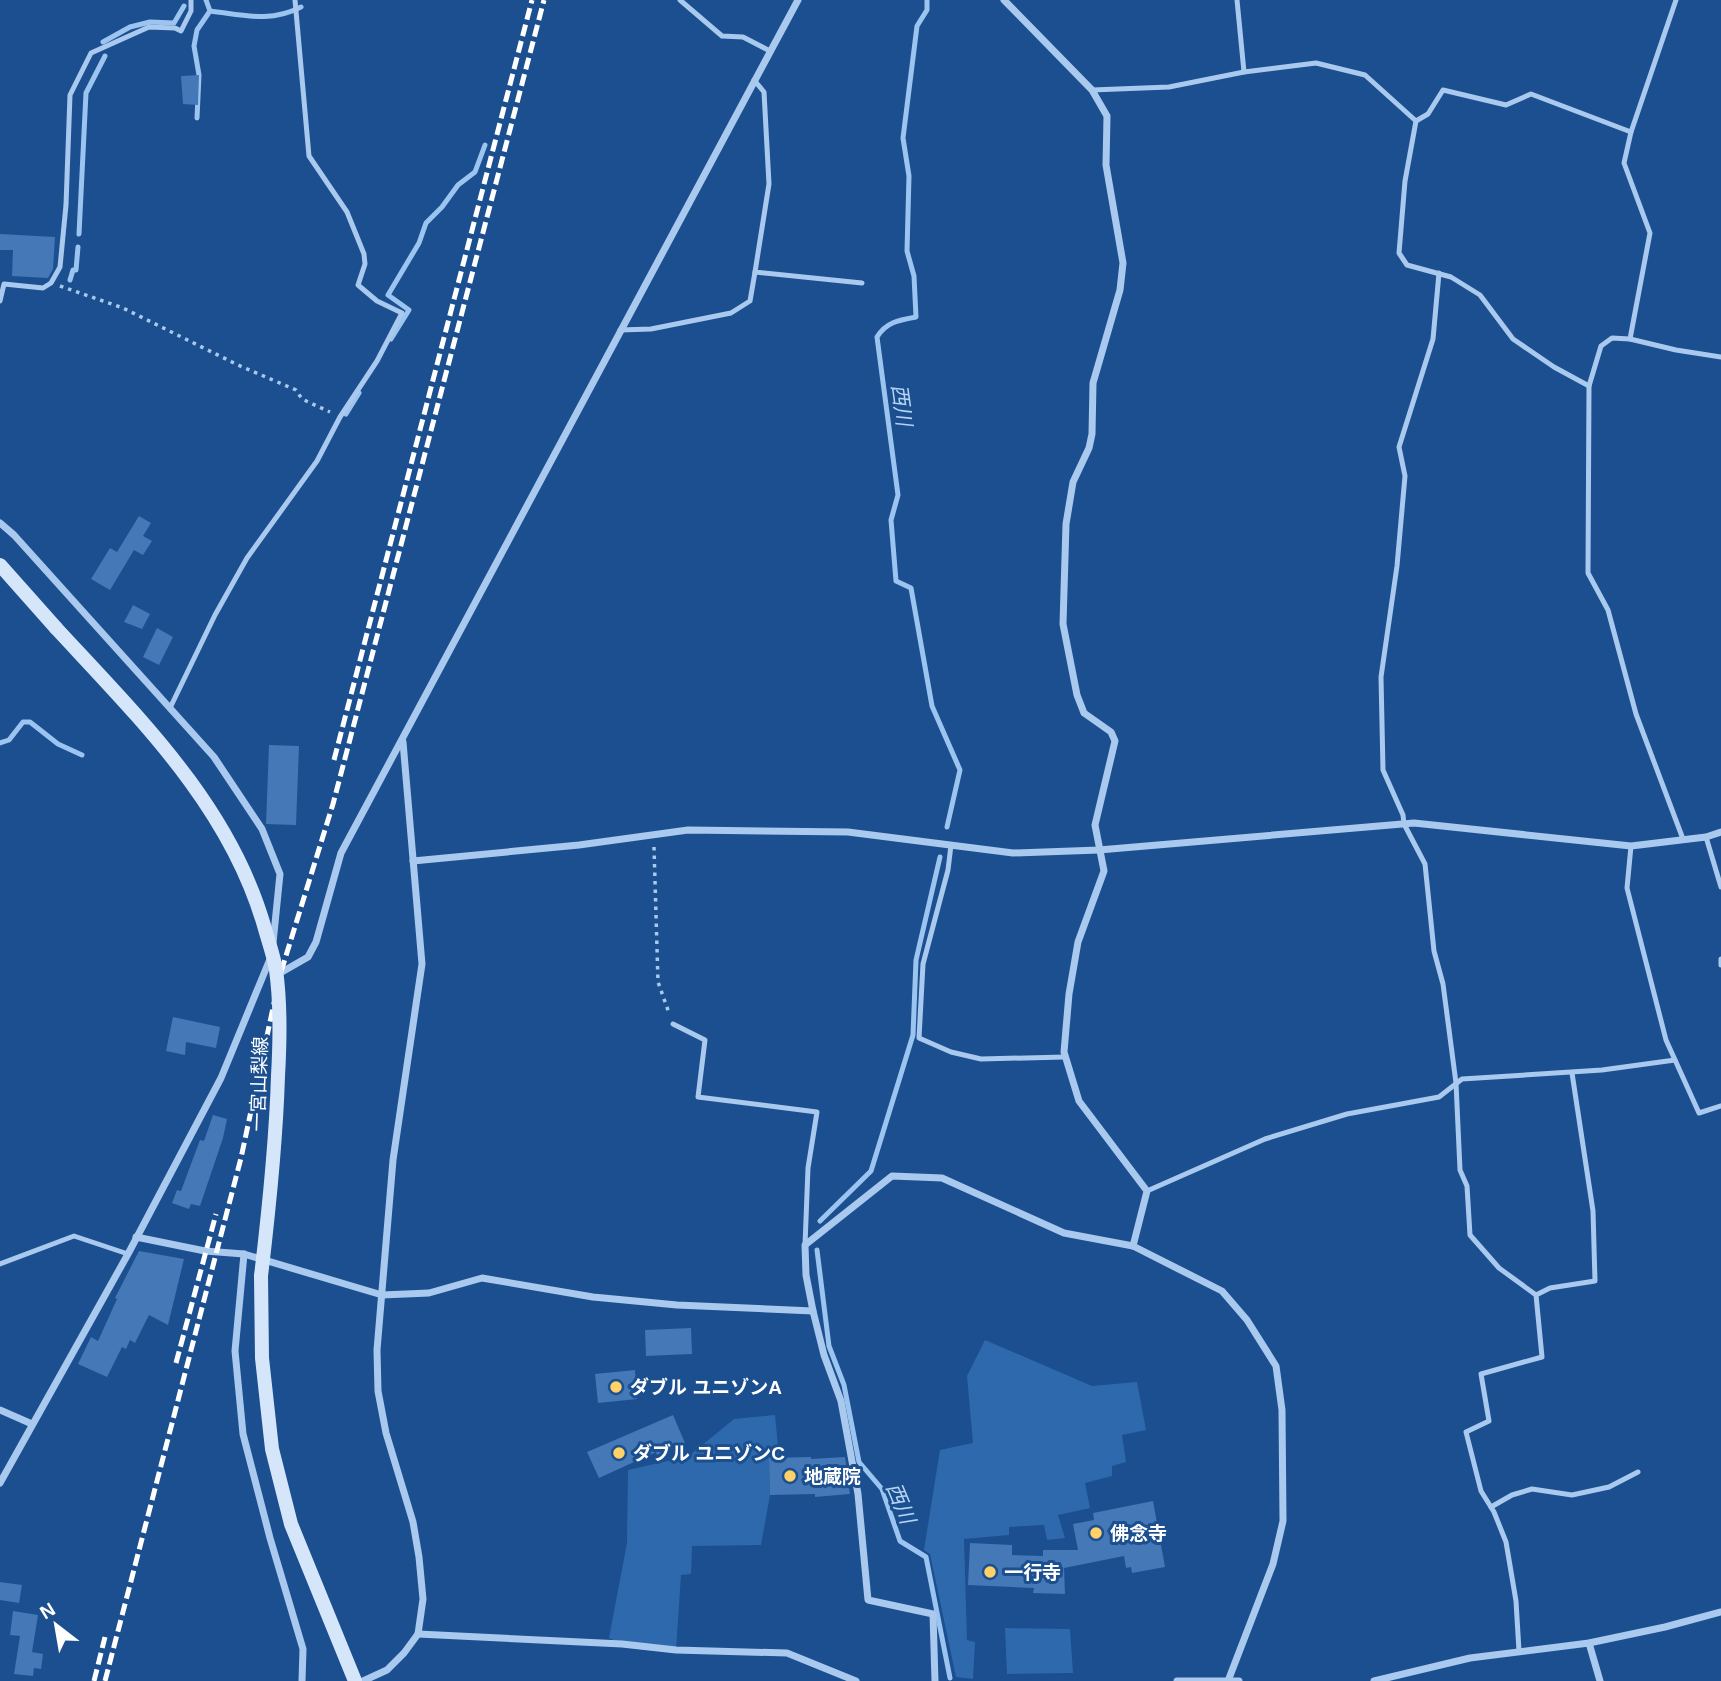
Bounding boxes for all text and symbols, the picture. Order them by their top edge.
water label: 西川 [888,383,917,429]
street label: 一宮山梨線 [247,1036,271,1132]
place label: ダブル ユニゾンA [630,1377,782,1398]
marker: ダブル ユニゾンA [608,1379,624,1395]
place label: ダブル ユニゾンC [633,1443,785,1464]
marker: ダブル ユニゾンC [611,1445,627,1461]
place label: 地蔵院 [804,1466,861,1487]
marker: 地蔵院 [782,1468,798,1484]
water label: 西川 [882,1479,921,1529]
place label: 佛念寺 [1110,1523,1167,1544]
marker: 佛念寺 [1088,1525,1104,1541]
place label: 一行寺 [1004,1562,1061,1583]
marker: 一行寺 [982,1564,998,1580]
north arrow [21,1590,91,1660]
text: N [36,1598,59,1623]

